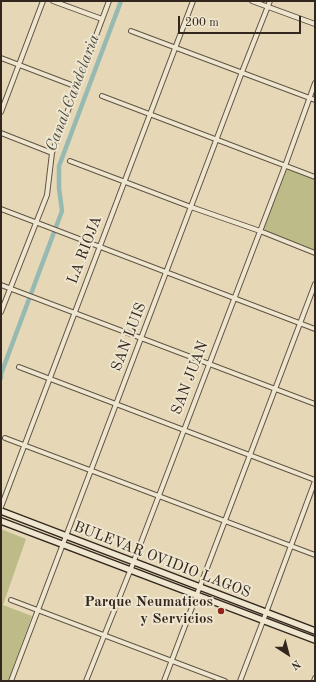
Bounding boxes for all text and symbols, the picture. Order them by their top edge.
scale bar [180,8,303,34]
text: 200 m [185,17,219,29]
water label: Canal Candelaria [42,32,104,154]
street label: LA RIOJA [64,213,106,287]
street label: SAN LUIS [108,300,150,374]
street label: SAN JUAN [168,339,212,417]
street label: BULEVAR OVIDIO LAGOS [71,518,253,602]
place label: Parque Neumaticos y Servicios [84,593,213,628]
marker: Parque Neumaticos y Servicios [216,606,226,616]
north arrow [268,634,308,674]
text: N [289,657,302,671]

